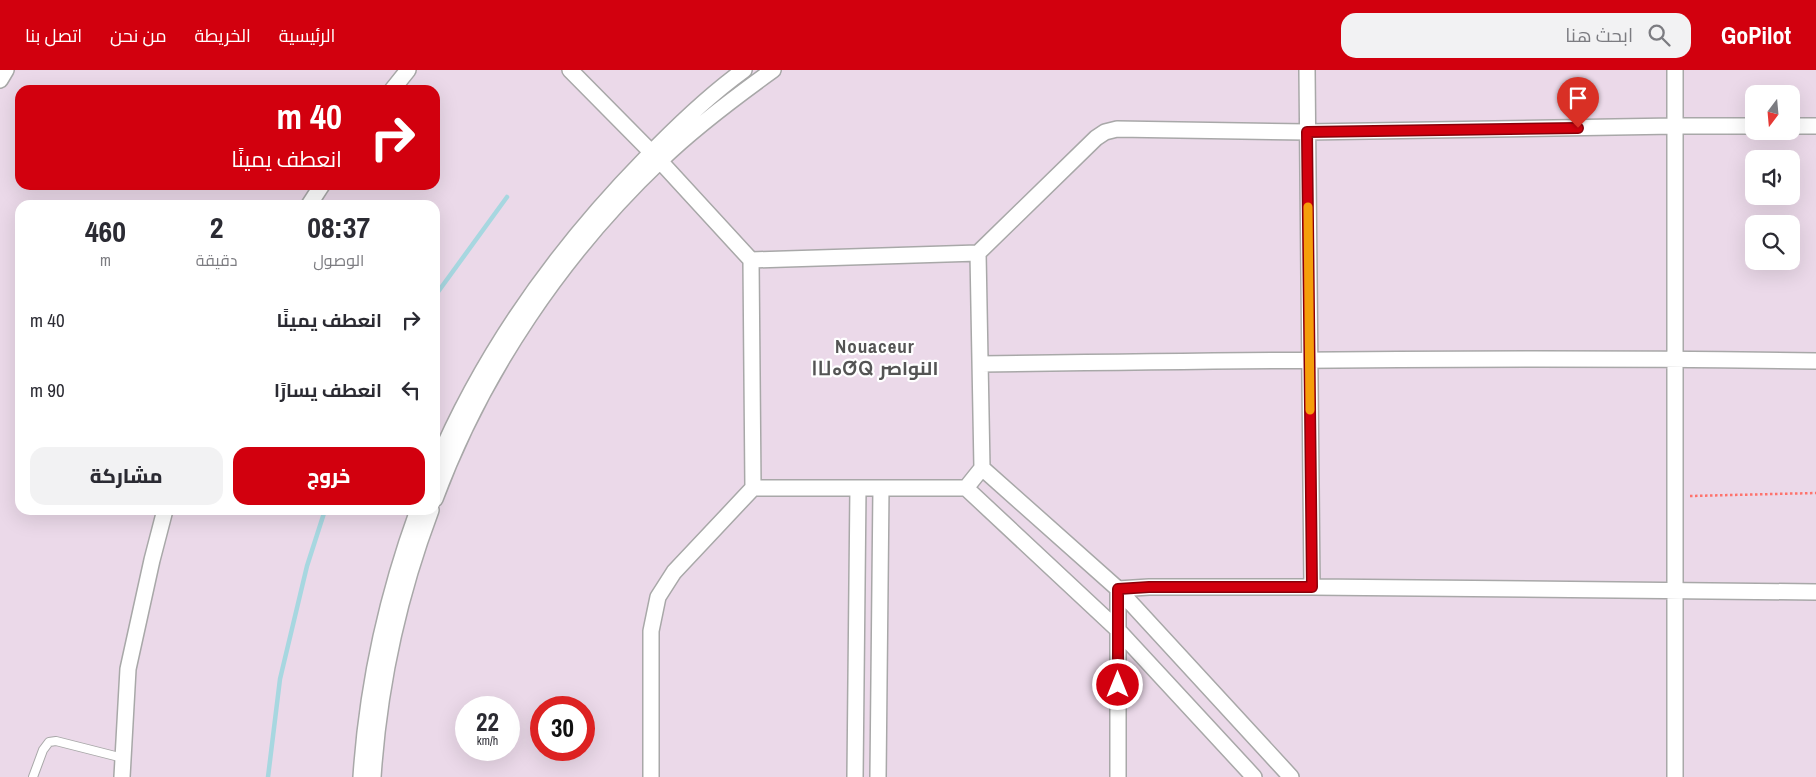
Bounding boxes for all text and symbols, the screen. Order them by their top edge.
search box [1341,13,1691,58]
text: GoPilot [1721,19,1791,51]
icon: search [1645,21,1673,49]
text: ابحث هنا [1565,22,1633,48]
text: اتصل بنا [25,23,82,48]
text: من نحن [110,23,167,48]
text: الخريطة [195,23,251,48]
text: الرئيسية [279,23,335,48]
pin [1557,77,1599,128]
icon: arrive [1564,84,1592,112]
north arrow [1745,85,1800,140]
map controls [1745,85,1800,270]
text: 40 m [277,93,342,140]
icon: right [360,105,425,170]
text: انعطف يمينًا [231,144,342,174]
button: sound [1745,150,1800,205]
text: 2 [210,207,223,247]
text: 08:37 [307,207,370,247]
text: 460 [85,211,126,251]
button: search [1745,215,1800,270]
text: m [100,249,111,271]
text: دقيقة [196,249,237,271]
text: الوصول [313,249,364,271]
icon: right [397,306,425,334]
text: 40 m [30,307,65,333]
text: انعطف يمينًا [276,307,382,333]
district label: Nouaceur ⵏⵡⴰⵚⵕ النواصر [812,333,938,381]
icon: left [397,376,425,404]
text: 90 m [30,377,65,403]
text: انعطف يسارًا [274,377,382,403]
button: مشاركة [30,447,223,505]
button: خروج [233,447,425,505]
position arrow [1091,658,1143,710]
speed limit sign: 30 [530,696,595,761]
text: 22 [476,705,499,739]
text: km/h [477,733,498,749]

